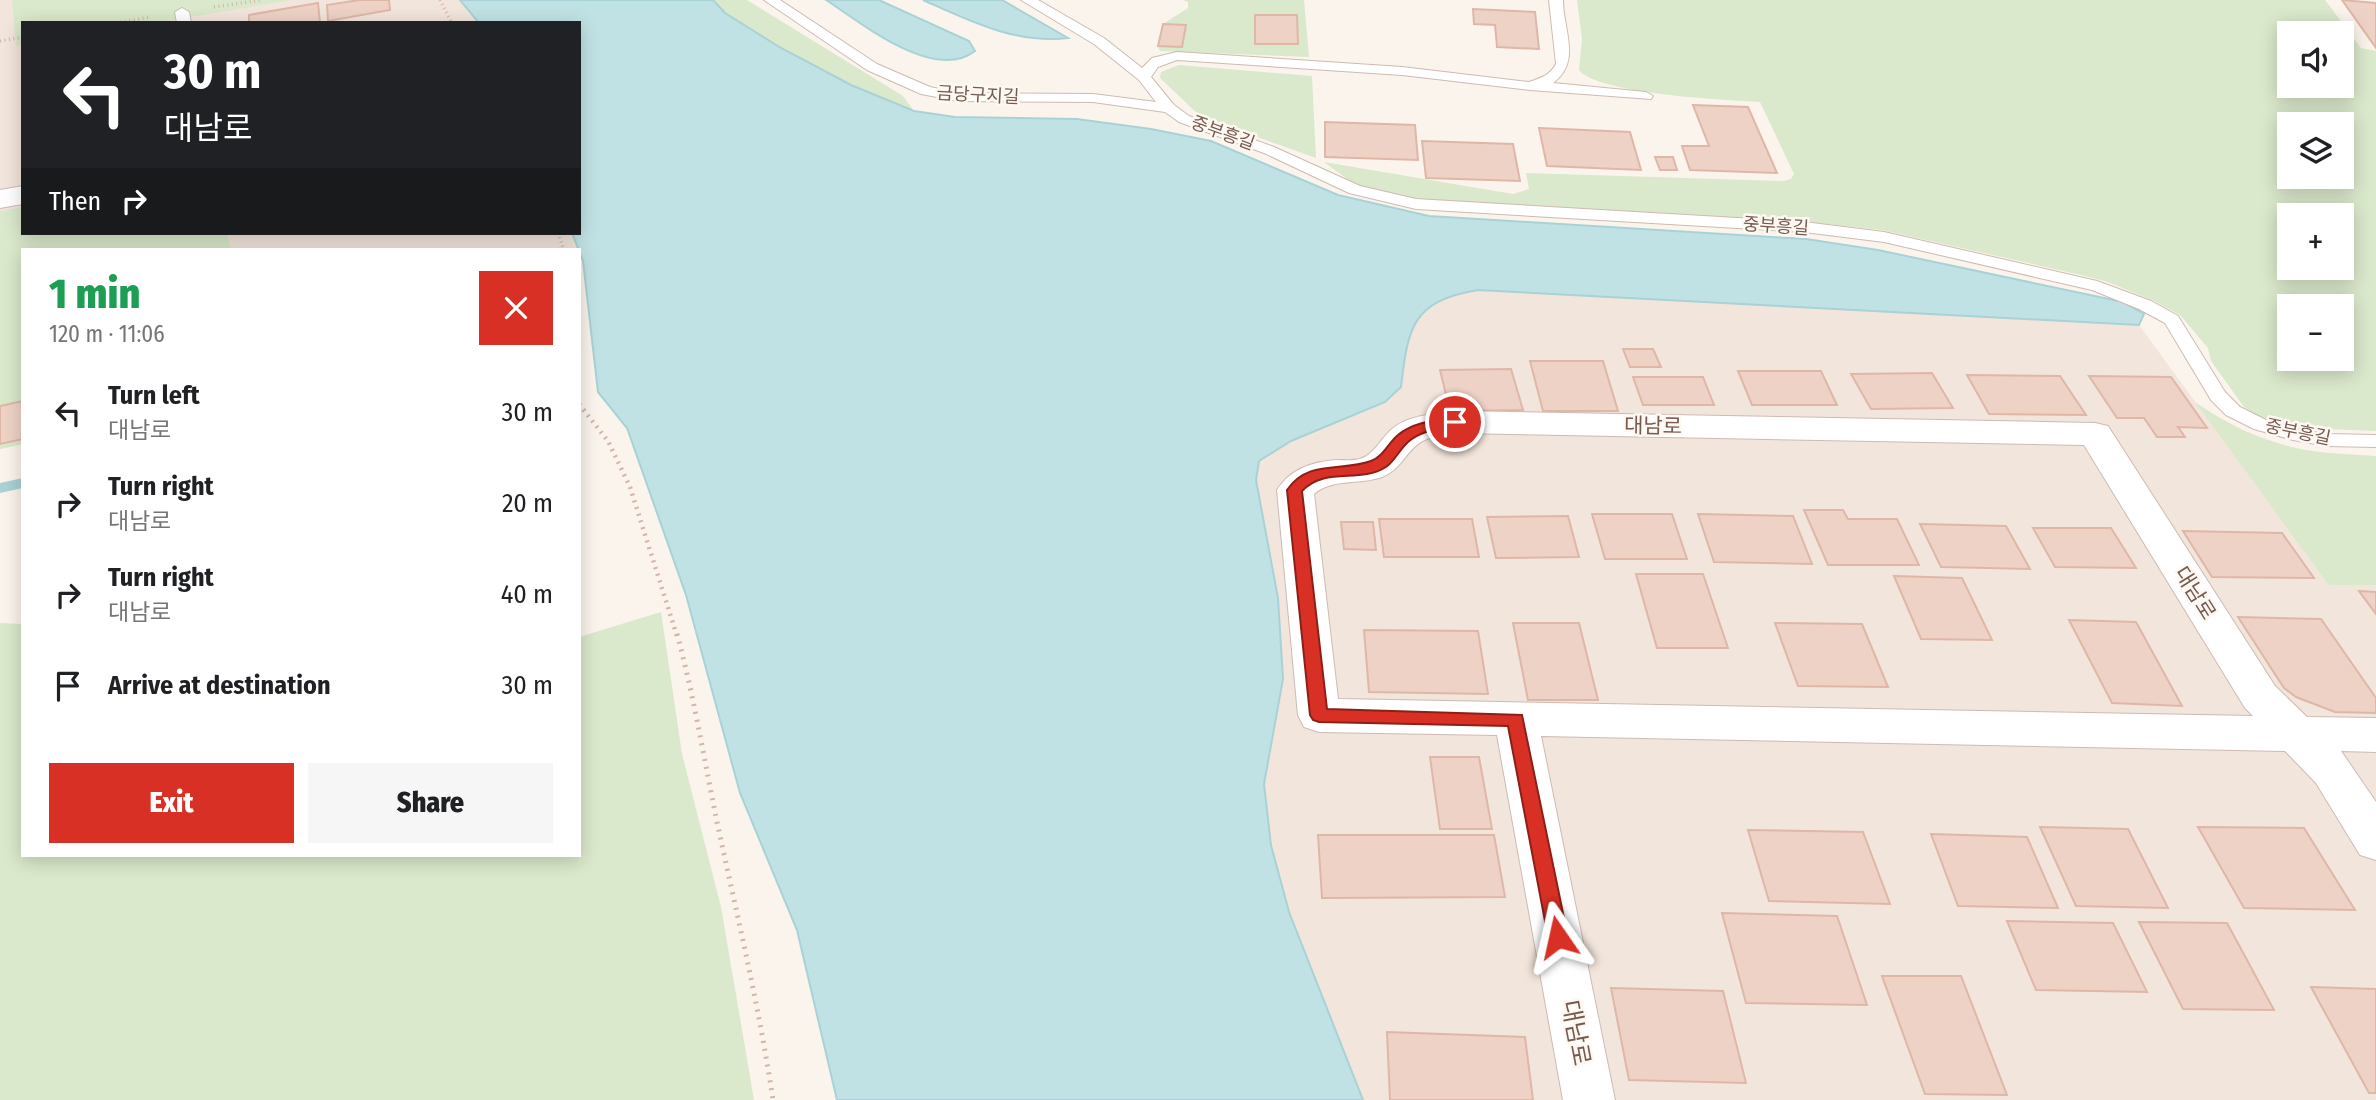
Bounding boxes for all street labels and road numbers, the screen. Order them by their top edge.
street label: 금당구지길 [936,82,1020,108]
street label: 중부흥길 [1188,111,1258,155]
street label: 중부흥길 [1742,213,1810,239]
street label: 대남로 [1624,412,1682,440]
street label: 중부흥길 [2263,414,2333,450]
street label: 대남로 [2169,562,2221,624]
street label: 대남로 [1556,998,1596,1068]

